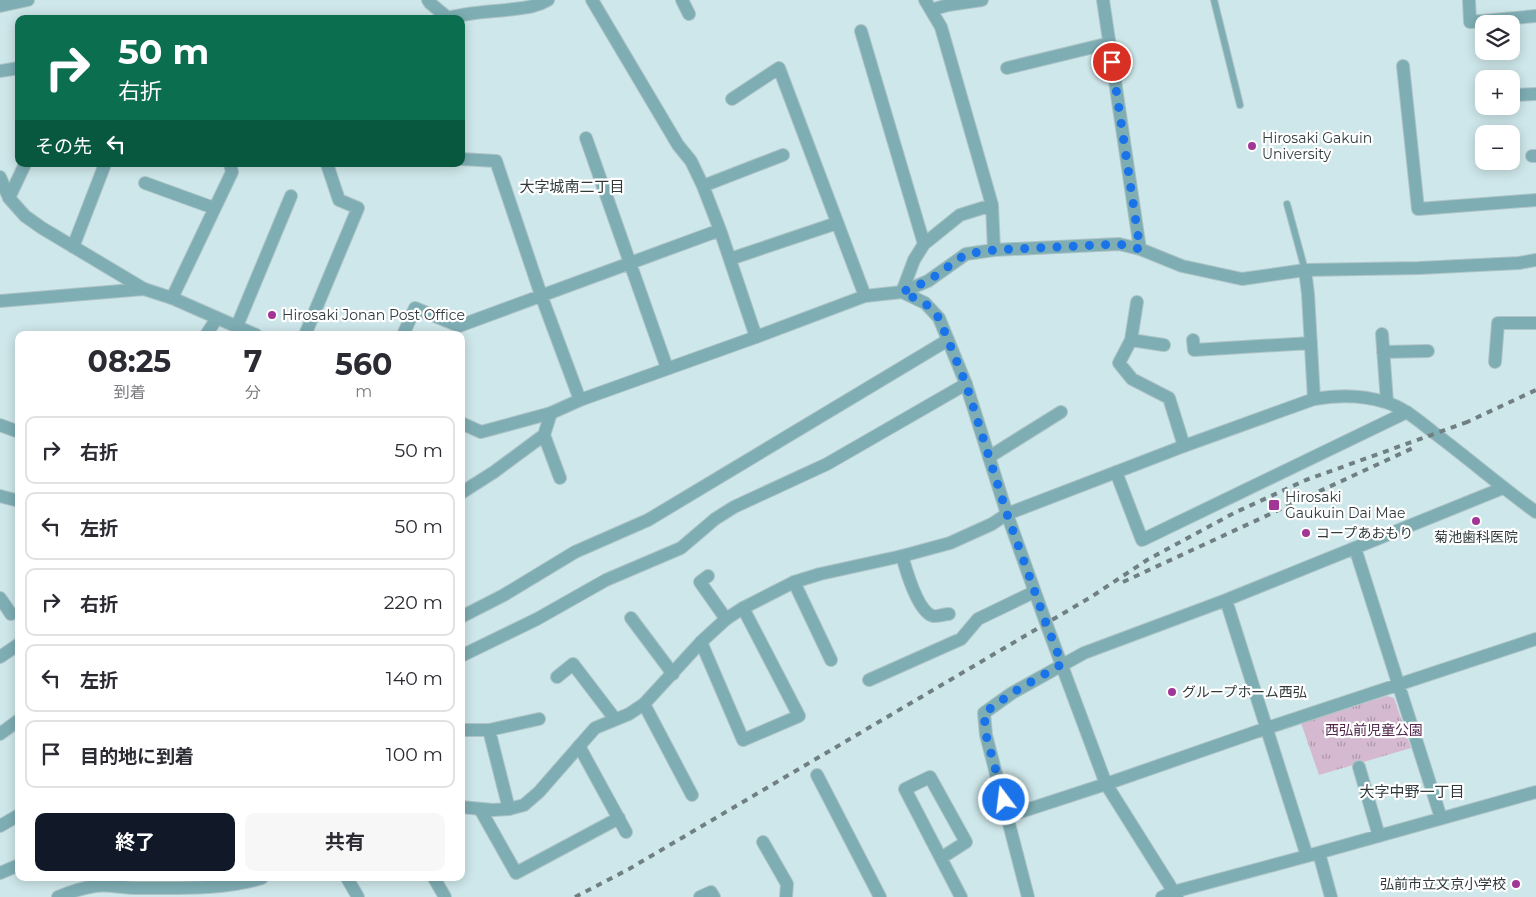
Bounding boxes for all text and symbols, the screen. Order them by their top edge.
map controls [1475,15,1520,170]
button: layers [1475,15,1520,60]
text: 50 m [118,30,209,73]
icon: right [35,35,100,100]
pin [1091,41,1133,83]
icon: arrive [1098,48,1126,76]
button: + [1475,70,1520,115]
text: 右折 [118,78,162,105]
button: − [1475,125,1520,170]
place label: Hirosaki Gakuin University [1262,129,1372,163]
icon: left [102,130,130,158]
text: その先 [35,135,92,158]
marker: Hirosaki Gakuin University [1246,140,1258,152]
district label: 大字城南二丁目 [519,177,625,196]
place label: Hirosaki Jonan Post Office [282,306,465,324]
marker: Hirosaki Jonan Post Office [266,309,278,321]
text: 08:25 [88,343,171,380]
text: 7 [244,343,262,380]
text: 560 [335,346,392,383]
text: m [355,382,372,401]
text: 到着 [113,383,145,402]
text: 分 [245,383,261,402]
icon: right [37,436,65,464]
text: 50 m [395,439,443,462]
text: 右折 [80,441,118,464]
place label: Hirosaki Gaukuin Dai Mae [1285,488,1405,522]
marker: Hirosaki Gaukuin Dai Mae [1267,498,1281,512]
icon: left [37,512,65,540]
text: 50 m [395,515,443,538]
marker: 菊池歯科医院 [1470,515,1482,527]
text: 左折 [80,517,118,540]
place label: コープあおもり [1316,524,1413,542]
marker: コープあおもり [1300,527,1312,539]
place label: 菊池歯科医院 [1434,528,1518,546]
icon: right [37,588,65,616]
text: 220 m [384,591,443,614]
text: 右折 [80,593,118,616]
icon: left [37,664,65,692]
text: 140 m [386,667,443,690]
text: 左折 [80,669,118,692]
place label: グループホーム西弘 [1182,683,1307,701]
marker: グループホーム西弘 [1166,686,1178,698]
park label: 西弘前児童公園 [1325,721,1423,739]
icon: arrive [37,740,65,768]
text: 100 m [386,743,443,766]
text: 目的地に到着 [80,745,194,768]
position arrow [977,773,1029,825]
district label: 大字中野一丁目 [1359,782,1465,801]
button: 終了 [35,813,235,871]
button: 共有 [245,813,445,871]
place label: 弘前市立文京小学校 [1380,875,1506,893]
marker: 弘前市立文京小学校 [1510,878,1522,890]

